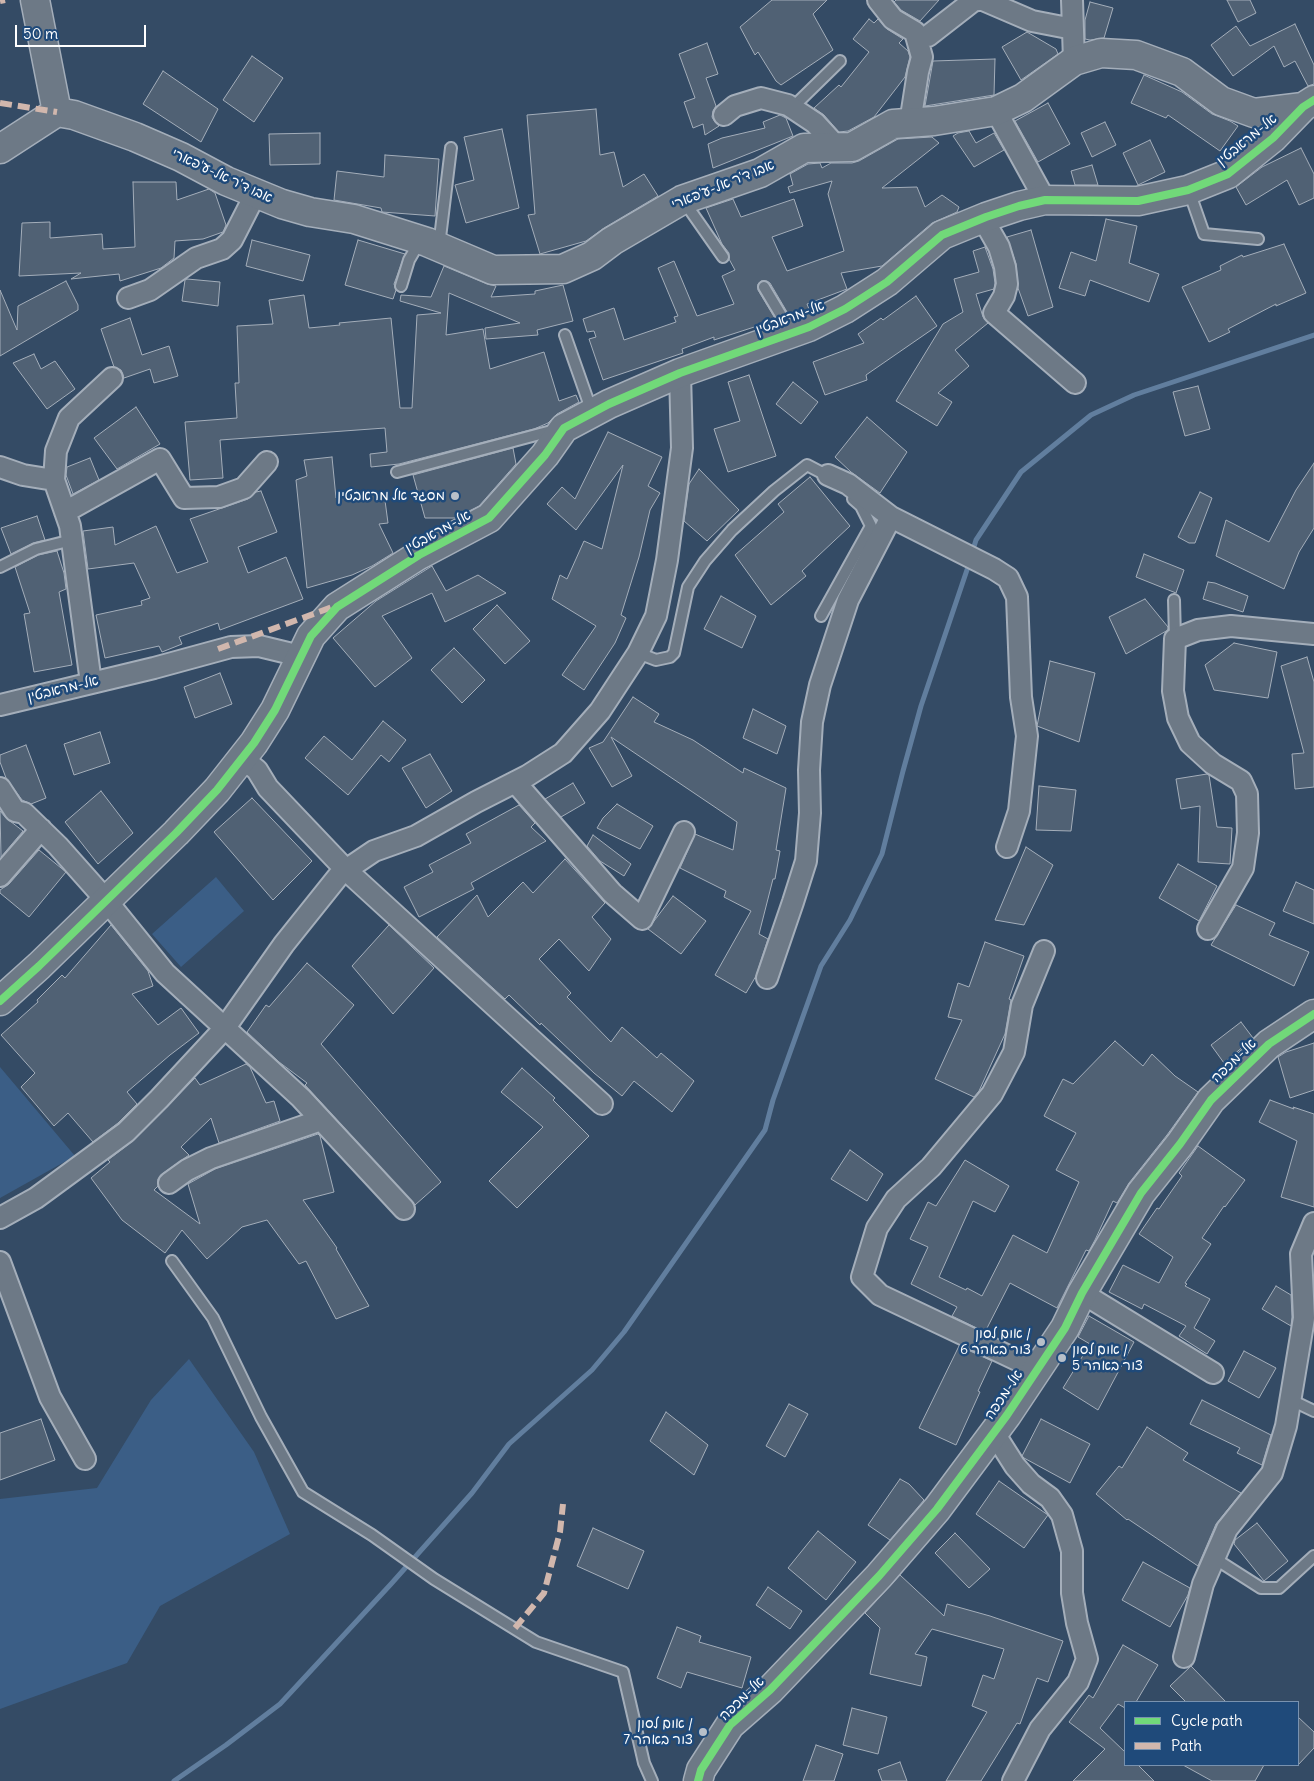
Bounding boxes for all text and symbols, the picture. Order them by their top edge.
scale bar [18,15,149,47]
text: 50 m [23,24,58,43]
street label: אל-מראבטין [1214,111,1280,169]
street label: אבו ד'ר אל-ע'פארי [169,145,275,207]
street label: אבו ד'ר אל-ע'פארי [669,157,777,213]
street label: אל-מראבטין [753,297,827,339]
place label: מסגד אל מראבטין [337,488,445,504]
marker: מסגד אל מראבטין [449,490,461,502]
street label: אל-מראבטין [402,507,474,557]
street label: אל-מראבטין [26,672,100,706]
street label: אל-מכפה [1208,1035,1260,1087]
place label: אום לסון / צור באהר 6 [960,1326,1031,1358]
marker: אום לסון / צור באהר 6 [1035,1336,1047,1348]
place label: אום לסון / צור באהר 5 [1072,1342,1143,1374]
marker: אום לסון / צור באהר 5 [1056,1352,1068,1364]
street label: אל-מכפה [981,1367,1027,1423]
street label: אל-מכפה [716,1673,768,1725]
legend [1124,1701,1299,1766]
text: Cycle path [1171,1711,1243,1730]
place label: אום לסון / צור באהר 7 [623,1716,693,1748]
marker: אום לסון / צור באהר 7 [697,1726,709,1738]
text: Path [1171,1736,1202,1755]

